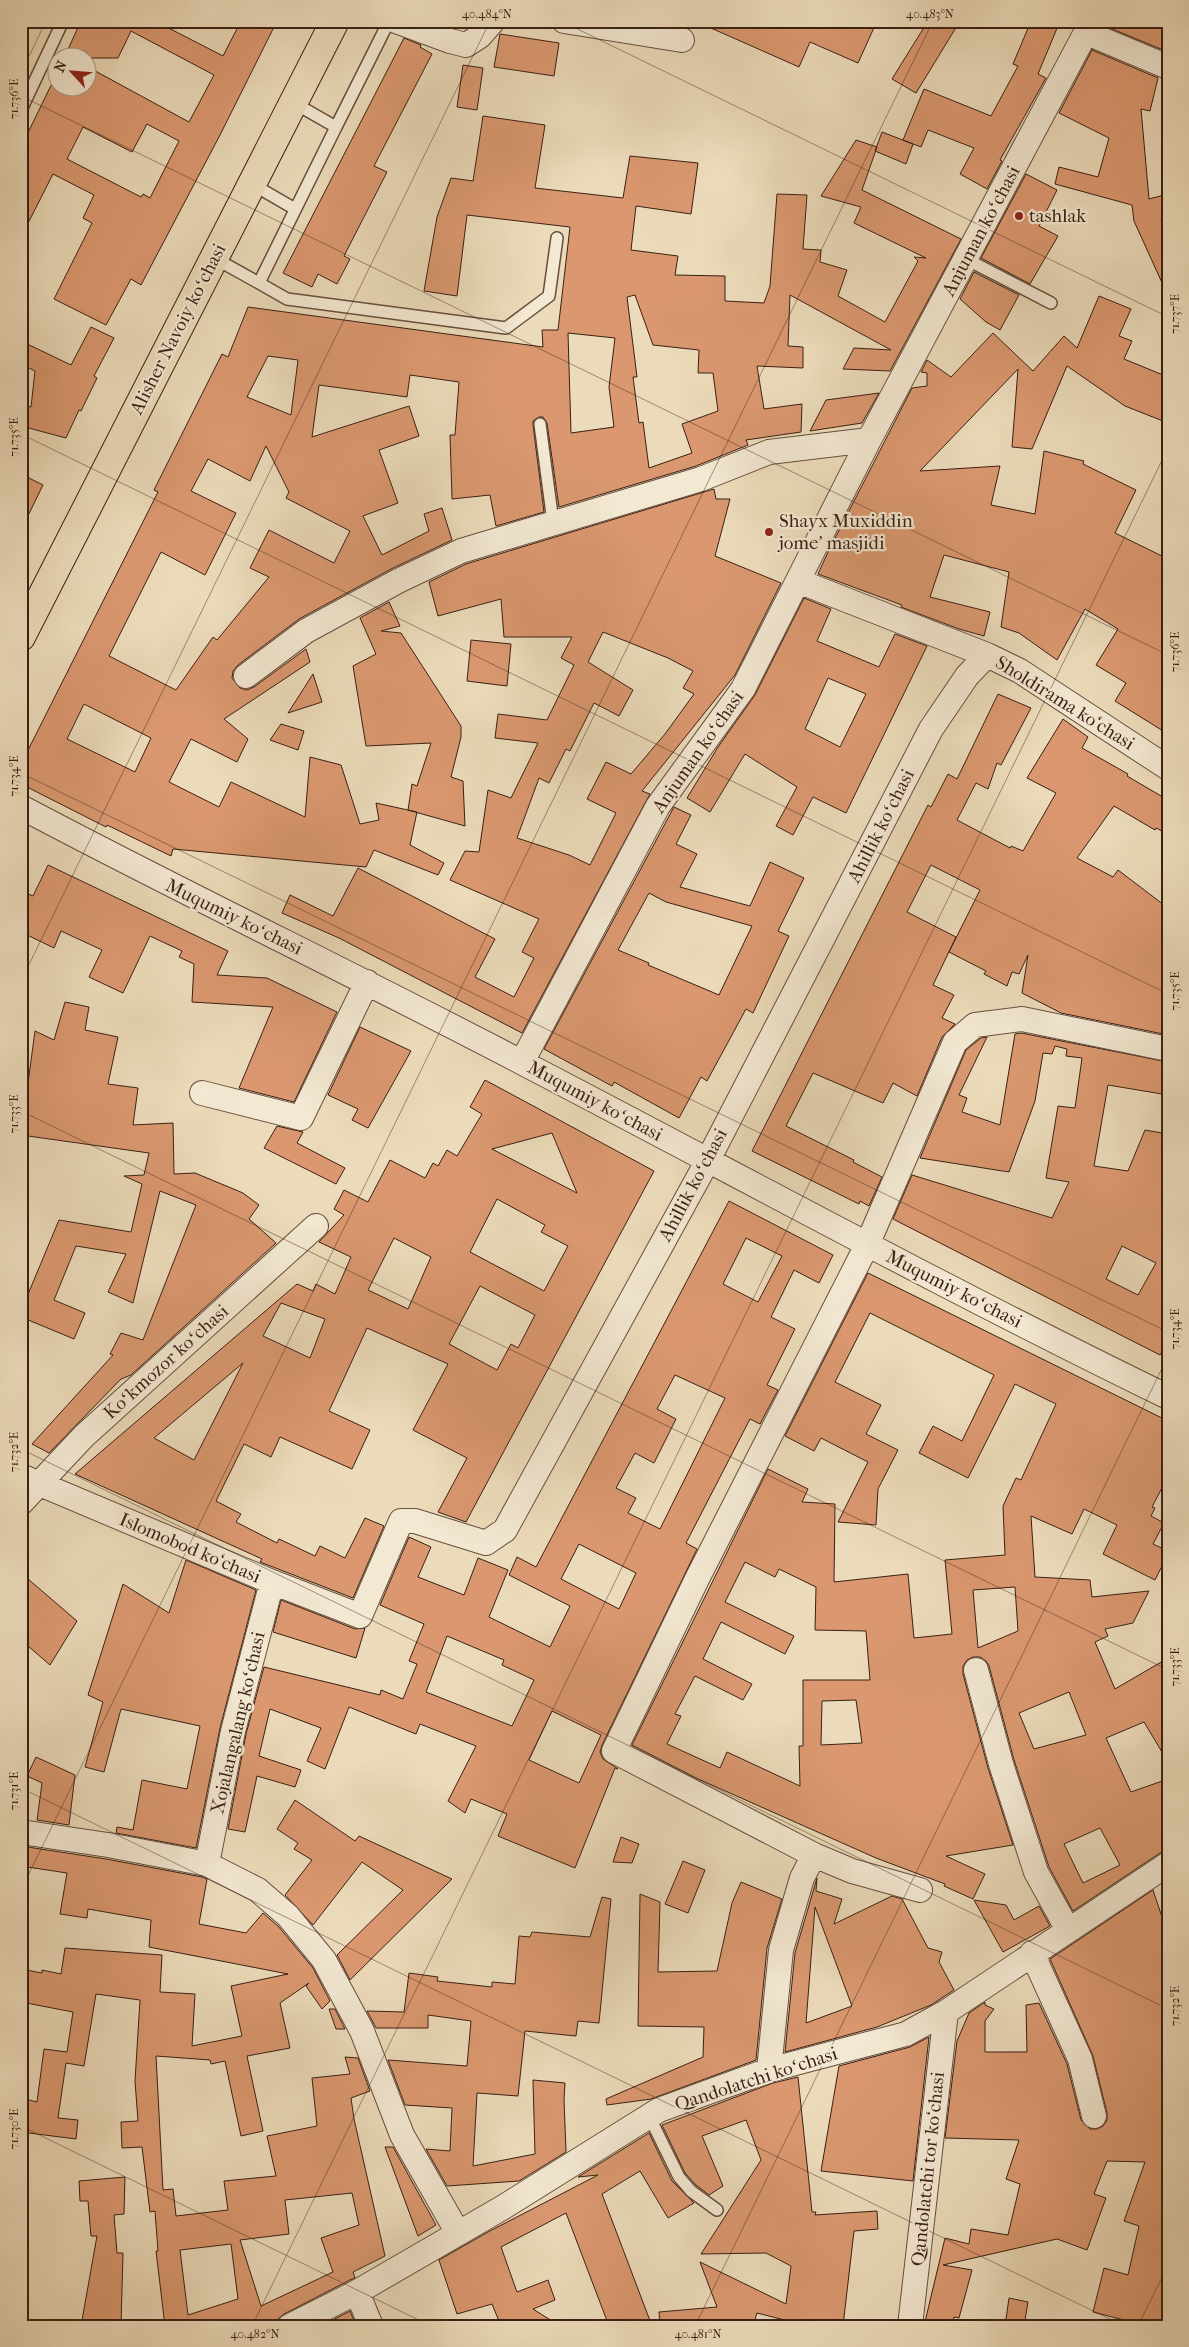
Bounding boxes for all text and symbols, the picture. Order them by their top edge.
text: 40.484°N [462,7,512,21]
text: 40.483°N [906,7,954,21]
north arrow [48,48,98,98]
text: N [51,58,71,75]
text: 71.736°E [7,79,21,119]
street label: Anjuman koʻchasi [937,162,1025,301]
place label: tashlak [1029,205,1086,227]
marker: tashlak [1013,210,1025,222]
street label: Alisher Navoiy koʻchasi [125,240,231,419]
text: 71.737°E [1168,294,1182,334]
text: 71.735°E [7,417,21,457]
place label: Shayx Muxiddin jome' masjidi [777,510,913,554]
marker: Shayx Muxiddin jome' masjidi [763,526,775,538]
text: 71.736°E [1168,632,1182,672]
street label: Sholdirama ko‘chasi [991,651,1139,755]
street label: Anjuman koʻchasi [647,686,749,818]
text: 71.734°E [7,755,21,797]
street label: Ahillik koʻchasi [843,765,919,887]
street label: Muqumiy koʻchasi [162,874,306,960]
text: 71.735°E [1168,971,1182,1011]
street label: Muqumiy koʻchasi [524,1056,667,1146]
text: 71.733°E [7,1094,21,1134]
street label: Ahillik koʻchasi [654,1125,732,1246]
street label: Muqumiy koʻchasi [882,1245,1026,1333]
street label: Koʻkmozor koʻchasi [99,1300,233,1424]
text: 71.734°E [1168,1308,1182,1350]
text: 71.732°E [7,1432,21,1472]
street label: Islomobod ko‘chasi [116,1508,264,1588]
street label: Xojalangalang koʻchasi [206,1629,270,1816]
text: 71.733°E [1168,1647,1182,1687]
text: 71.731°E [7,1772,21,1810]
text: 71.732°E [1168,1986,1182,2026]
street label: Qandolatchi koʻchasi [672,2042,840,2116]
street label: Qandolatchi tor ko‘chasi [907,2070,949,2267]
text: 71.730°E [7,2109,21,2149]
text: 40.482°N [230,2327,280,2341]
text: 40.481°N [674,2327,722,2341]

